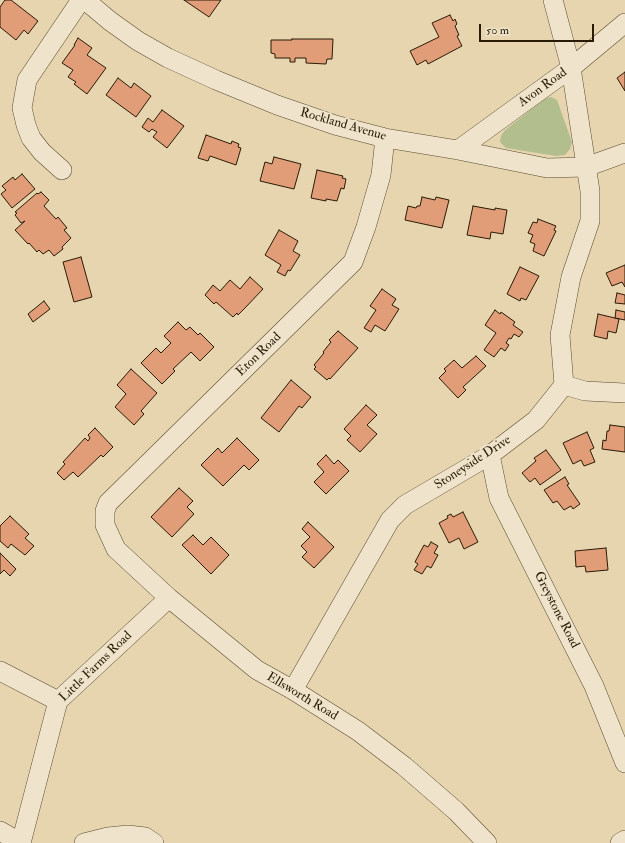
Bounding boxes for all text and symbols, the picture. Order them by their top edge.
scale bar [481,16,596,42]
text: 50 m [486,23,509,38]
street label: Avon Road [516,65,570,111]
street label: Rockland Avenue [298,105,388,145]
street label: Eton Road [233,330,285,380]
street label: Stoneyside Drive [432,433,514,493]
street label: Greystone Road [530,569,582,651]
street label: Little Farms Road [56,628,136,706]
street label: Ellsworth Road [263,670,341,724]

